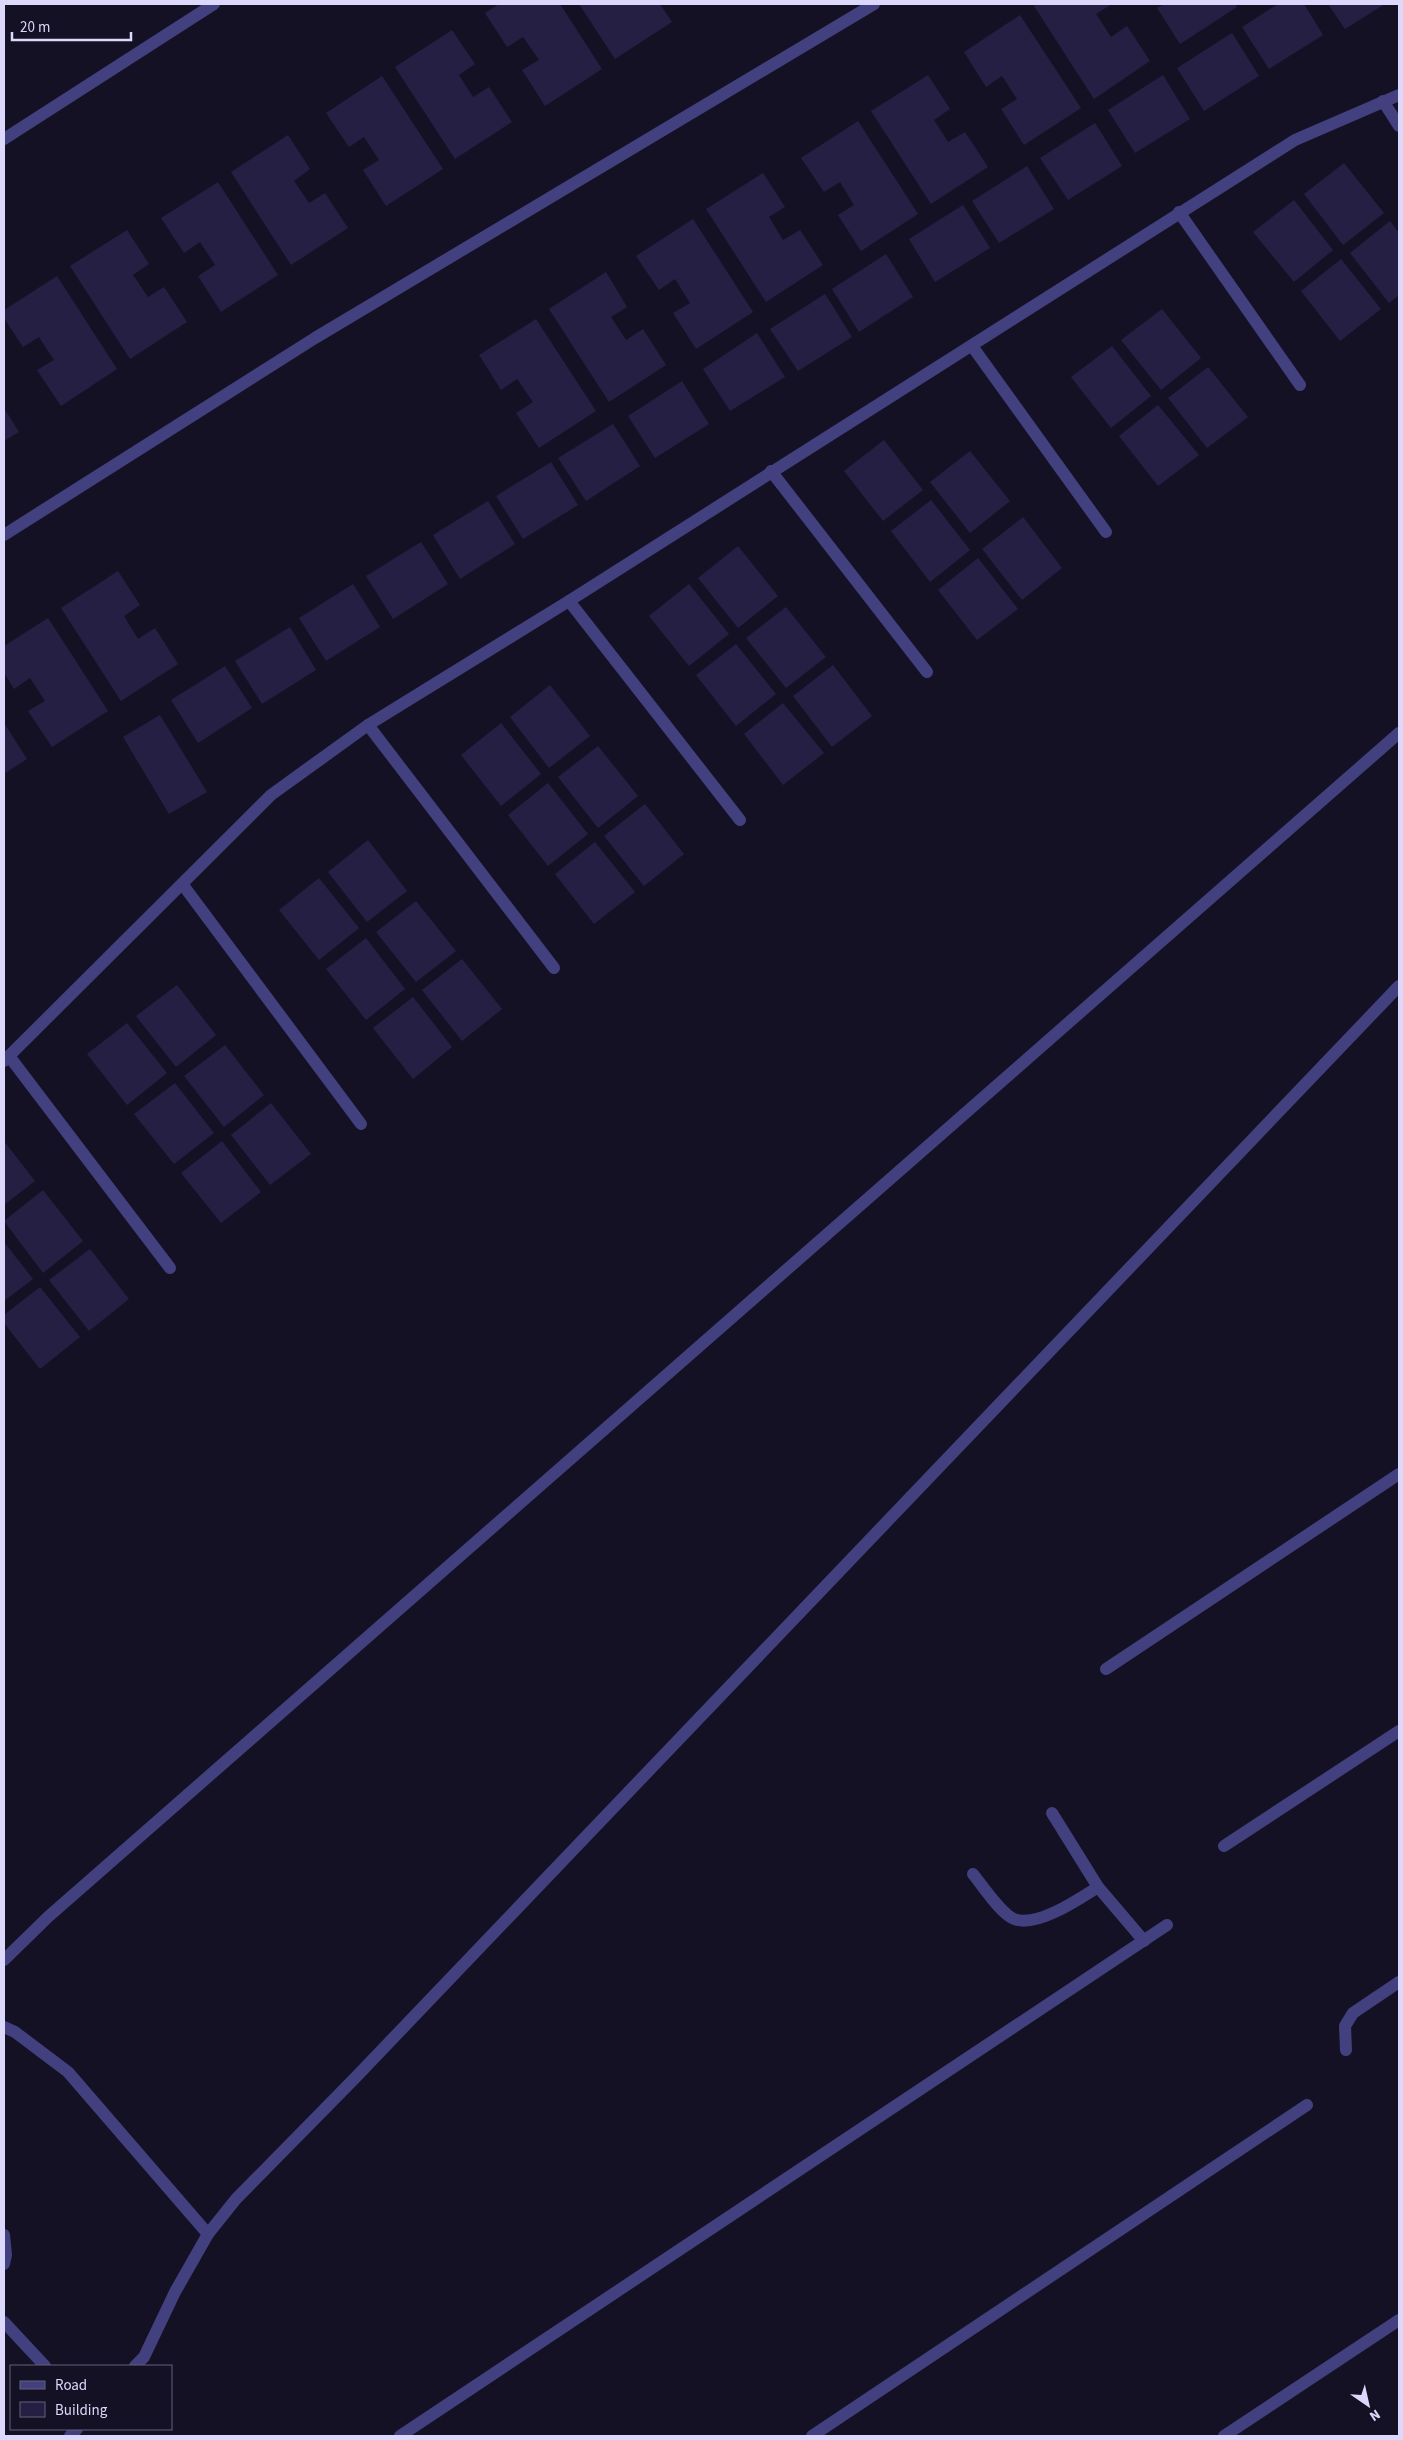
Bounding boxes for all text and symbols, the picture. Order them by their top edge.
scale bar [12,10,131,42]
text: 20 m [20,17,50,38]
legend [10,2365,172,2430]
text: Road [55,2375,87,2396]
north arrow [1343,2380,1393,2430]
text: Building [55,2400,108,2421]
text: N [1365,2404,1384,2426]

